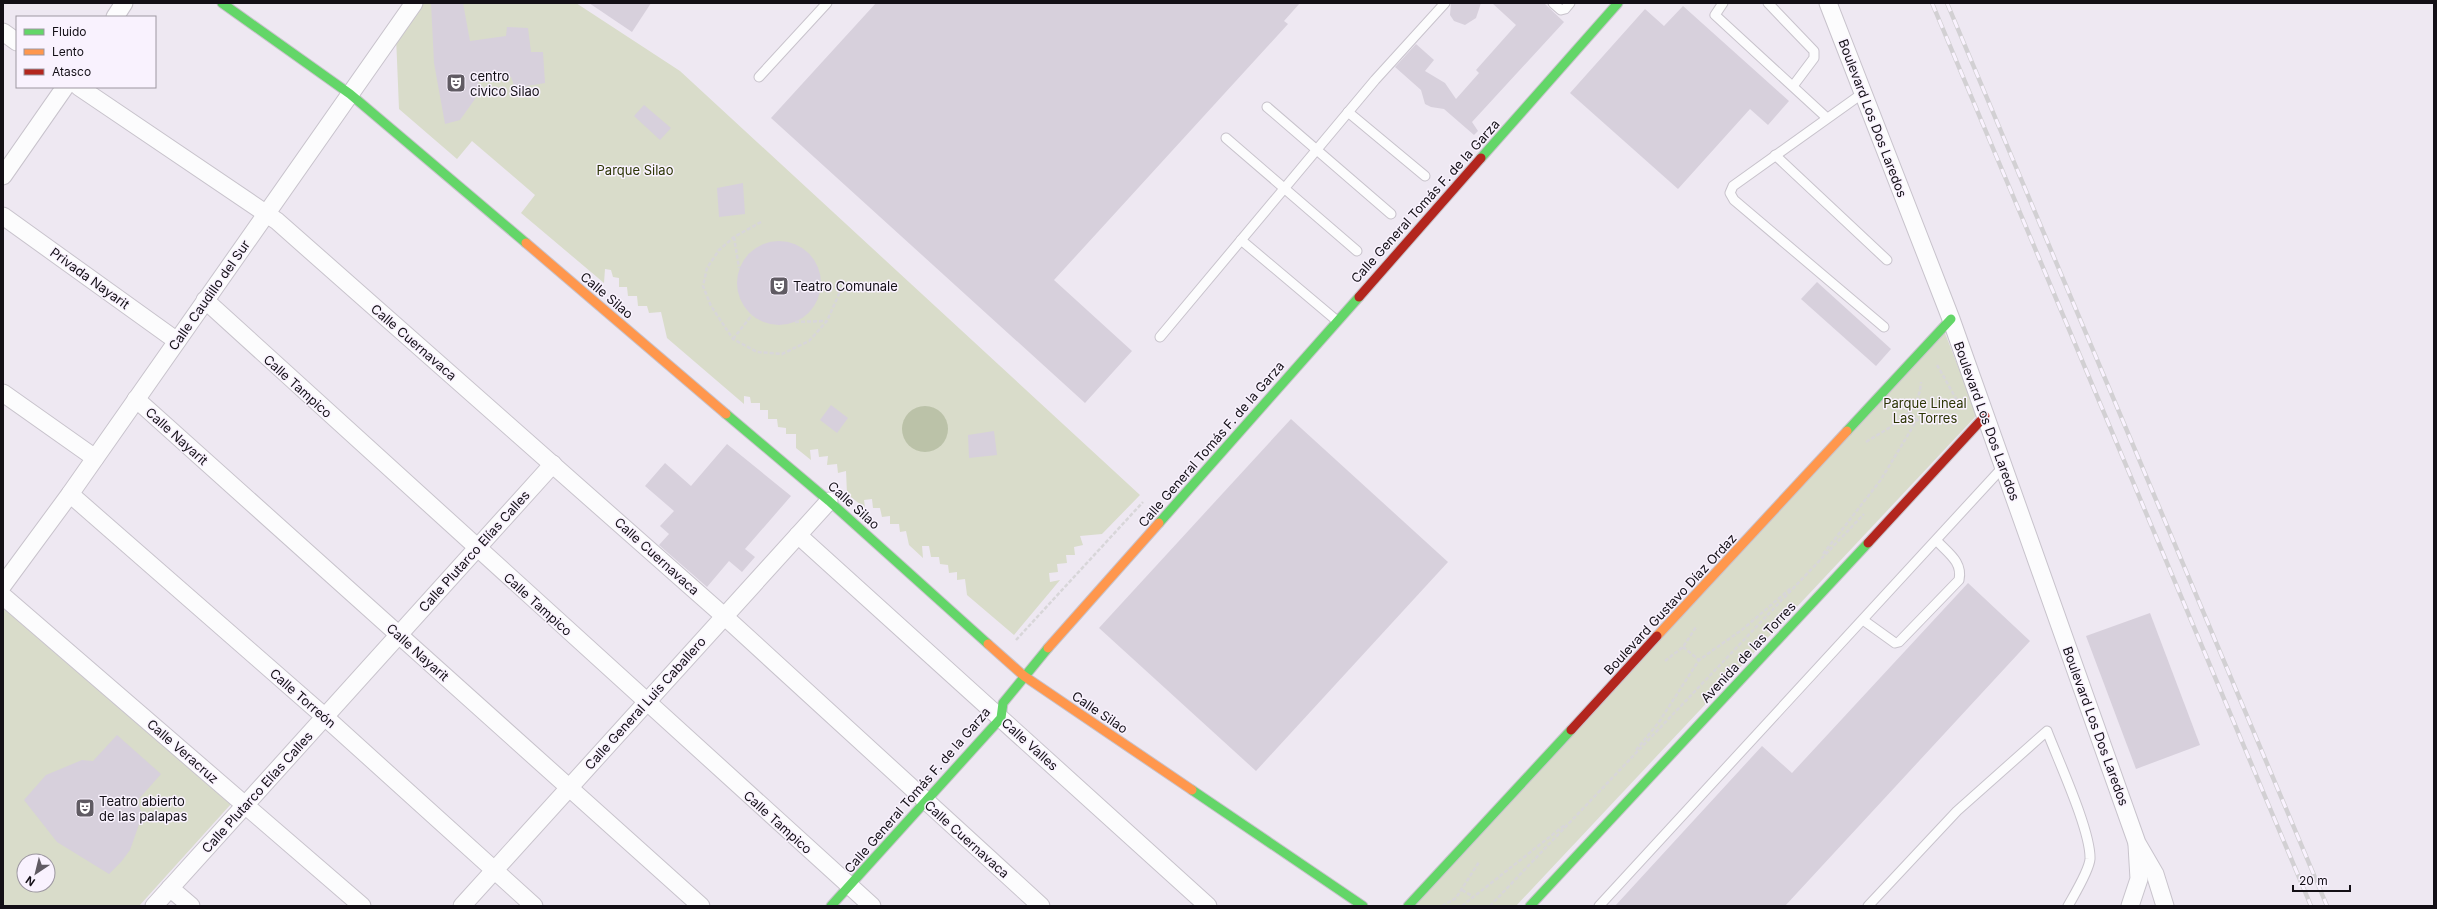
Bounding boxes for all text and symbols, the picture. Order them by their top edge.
legend [16,16,156,88]
text: Fluido [52,24,87,39]
street label: Boulevard Los Dos Laredos [1835,37,1911,199]
text: Lento [52,44,84,59]
text: Atasco [52,64,91,79]
place label: centro civico Silao [470,68,540,99]
theatre icon: centro civico Silao [445,72,467,94]
street label: Calle General Tomás F. de la Garza [1347,116,1503,286]
park label: Parque Silao [597,162,674,178]
street label: Calle Caudillo del Sur [165,237,253,353]
street label: Privada Nayarit [47,244,133,312]
street label: Calle Silao [577,268,637,322]
theatre icon: Teatro Comunale [768,275,790,297]
place label: Teatro Comunale [793,278,898,294]
street label: Calle Cuernavaca [368,300,460,384]
street label: Boulevard Los Dos Laredos [1951,339,2023,503]
street label: Calle Tampico [260,351,336,421]
street label: Calle General Tomás F. de la Garza [1135,358,1287,530]
park label: Parque Lineal Las Torres [1883,395,1967,426]
street label: Calle Nayarit [143,404,211,468]
street label: Calle Silao [825,478,883,533]
street label: Calle Plutarco Elías Calles [415,487,533,615]
street label: Calle Cuernavaca [611,514,703,598]
street label: Boulevard Gustavo Díaz Ordaz [1600,530,1740,678]
street label: Calle Tampico [500,569,576,639]
street label: Avenida de las Torres [1697,598,1799,706]
street label: Calle Nayarit [384,620,452,684]
street label: Calle General Luis Caballero [581,633,709,773]
street label: Boulevard Los Dos Laredos [2060,644,2132,808]
street label: Calle Torreón [267,665,339,731]
street label: Calle Silao [1069,687,1131,737]
street label: Calle General Tomás F. de la Garza [841,704,993,876]
street label: Calle Valles [998,714,1062,774]
street label: Calle Veracruz [144,716,222,786]
street label: Calle Plutarco Elías Calles [198,728,316,856]
street label: Calle Tampico [740,787,816,857]
place label: Teatro abierto de las palapas [99,793,187,824]
theatre icon: Teatro abierto de las palapas [74,797,96,819]
street label: Calle Cuernavaca [921,797,1013,881]
north arrow [16,853,56,893]
scale bar [2293,867,2350,893]
text: N [23,873,38,889]
text: 20 m [2299,873,2328,888]

